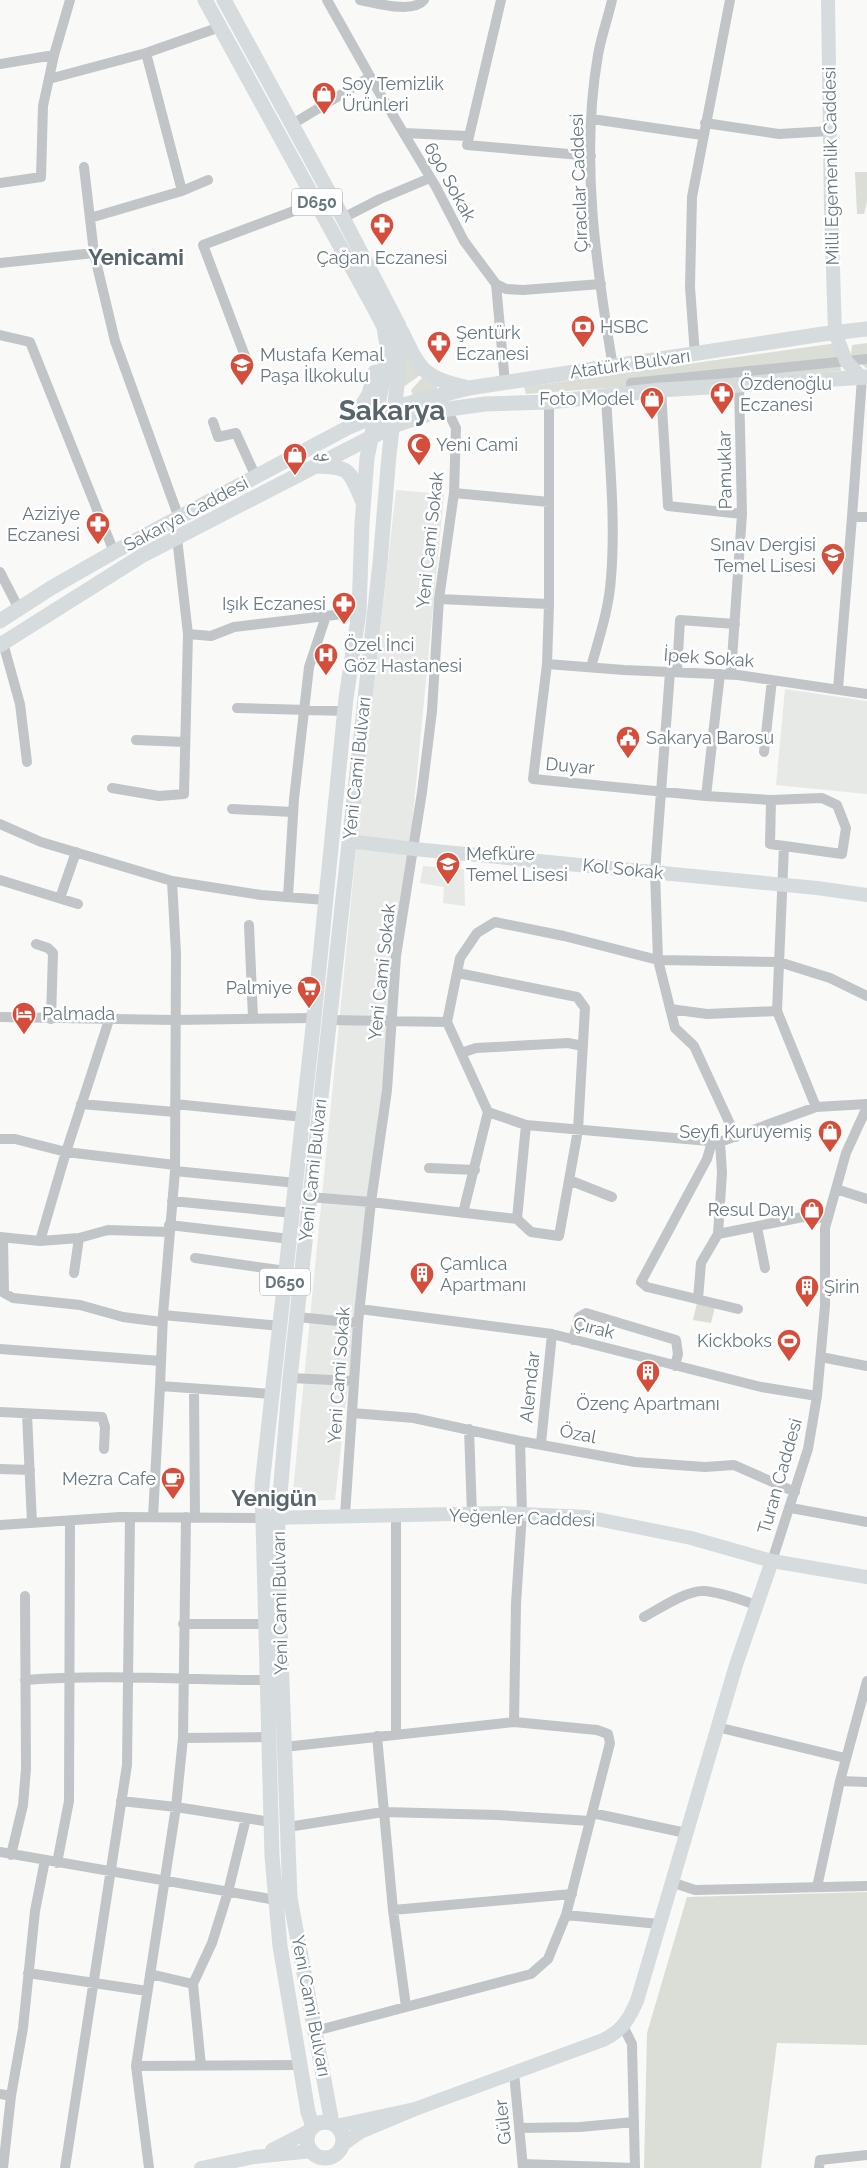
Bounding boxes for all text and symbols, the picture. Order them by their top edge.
street label: Milli Egemenlik Caddesi [818,66,843,266]
place label: Soy Temizlik Ürünleri [342,73,444,115]
shop icon: Soy Temizlik Ürünleri [311,81,337,115]
street label: Çıracılar Caddesi [566,113,591,253]
street label: 690 Sokak [420,138,481,226]
road number: D650 [292,188,342,216]
pharmacy icon: Çağan Eczanesi [369,212,395,246]
district label: Yenicami [88,244,184,270]
place label: Çağan Eczanesi [316,247,448,268]
bank icon: HSBC [570,314,596,348]
place label: HSBC [600,316,649,337]
place label: Şentürk Eczanesi [456,322,529,364]
pharmacy icon: Şentürk Eczanesi [426,330,452,364]
place label: Mustafa Kemal Paşa İlkokulu [260,344,384,386]
street label: Atatürk Bulvarı [568,345,692,382]
school or university icon: Mustafa Kemal Paşa İlkokulu [229,352,255,386]
place label: Özdenoğlu Eczanesi [740,373,832,415]
pharmacy icon: Özdenoğlu Eczanesi [709,381,735,415]
shop icon: Foto Model [639,386,665,420]
place label: Foto Model [539,388,634,409]
district label: Sakarya [339,394,445,427]
street label: Pamuklar [713,430,736,510]
mosque icon: Yeni Cami [406,432,432,466]
place label: Yeni Cami [436,434,518,455]
shop icon: عه [282,442,308,476]
place label: عه [312,444,329,465]
street label: Yeni Cami Sokak [412,470,447,609]
street label: Sakarya Caddesi [120,472,252,555]
place label: Aziziye Eczanesi [7,503,80,545]
pharmacy icon: Aziziye Eczanesi [85,511,111,545]
place label: Sınav Dergisi Temel Lisesi [710,534,816,576]
school or university icon: Sınav Dergisi Temel Lisesi [820,542,846,576]
pharmacy icon: Işık Eczanesi [331,591,357,625]
place label: Işık Eczanesi [222,593,326,614]
place label: Özel İnci Göz Hastanesi [344,634,462,676]
hospital icon: Özel İnci Göz Hastanesi [313,642,339,676]
street label: İpek Sokak [663,644,755,671]
street label: Yeni Cami Bulvarı [339,695,374,840]
public building icon: Sakarya Barosu [615,725,641,759]
place label: Sakarya Barosu [646,727,774,748]
street label: Duyar [545,753,596,778]
place label: Mefküre Temel Lisesi [466,843,568,885]
school or university icon: Mefküre Temel Lisesi [435,851,461,885]
street label: Kol Sokak [582,854,665,883]
street label: Yeni Cami Sokak [364,902,399,1041]
supermarket icon: Palmiye [296,975,322,1009]
place label: Palmiye [226,977,292,998]
hotel icon: Palmada [11,1001,37,1035]
place label: Palmada [42,1003,115,1024]
street label: Yeni Cami Bulvarı [295,1097,330,1242]
shop icon: Seyfi Kuruyemiş [817,1119,843,1153]
place label: Seyfi Kuruyemiş [679,1121,812,1142]
shop icon: Resul Dayı [799,1197,825,1231]
place label: Resul Dayı [708,1199,794,1220]
place label: Çamlıca Apartmanı [440,1253,526,1295]
building icon: Çamlıca Apartmanı [409,1261,435,1295]
road number: D650 [260,1268,310,1295]
building icon: Şirin [794,1274,820,1308]
place label: Şirin [824,1276,860,1297]
street label: Yeni Cami Sokak [323,1305,354,1444]
street label: Çırak [571,1312,617,1343]
sports icon: Kickboks [776,1328,802,1362]
place label: Kickboks [697,1330,772,1351]
street label: Alemdar [515,1350,544,1424]
building icon: Özenç Apartmanı [635,1359,661,1393]
place label: Özenç Apartmanı [576,1393,720,1414]
street label: Turan Caddesi [753,1416,806,1536]
street label: Özal [558,1420,598,1447]
cafe icon: Mezra Cafe [160,1466,186,1500]
place label: Mezra Cafe [62,1468,156,1489]
district label: Yenigün [231,1485,317,1511]
street label: Yeğenler Caddesi [448,1504,596,1531]
street label: Yeni Cami Bulvarı [268,1531,291,1675]
street label: Yeni Cami Bulvarı [287,1933,335,2078]
street label: Güler [490,2098,515,2146]

